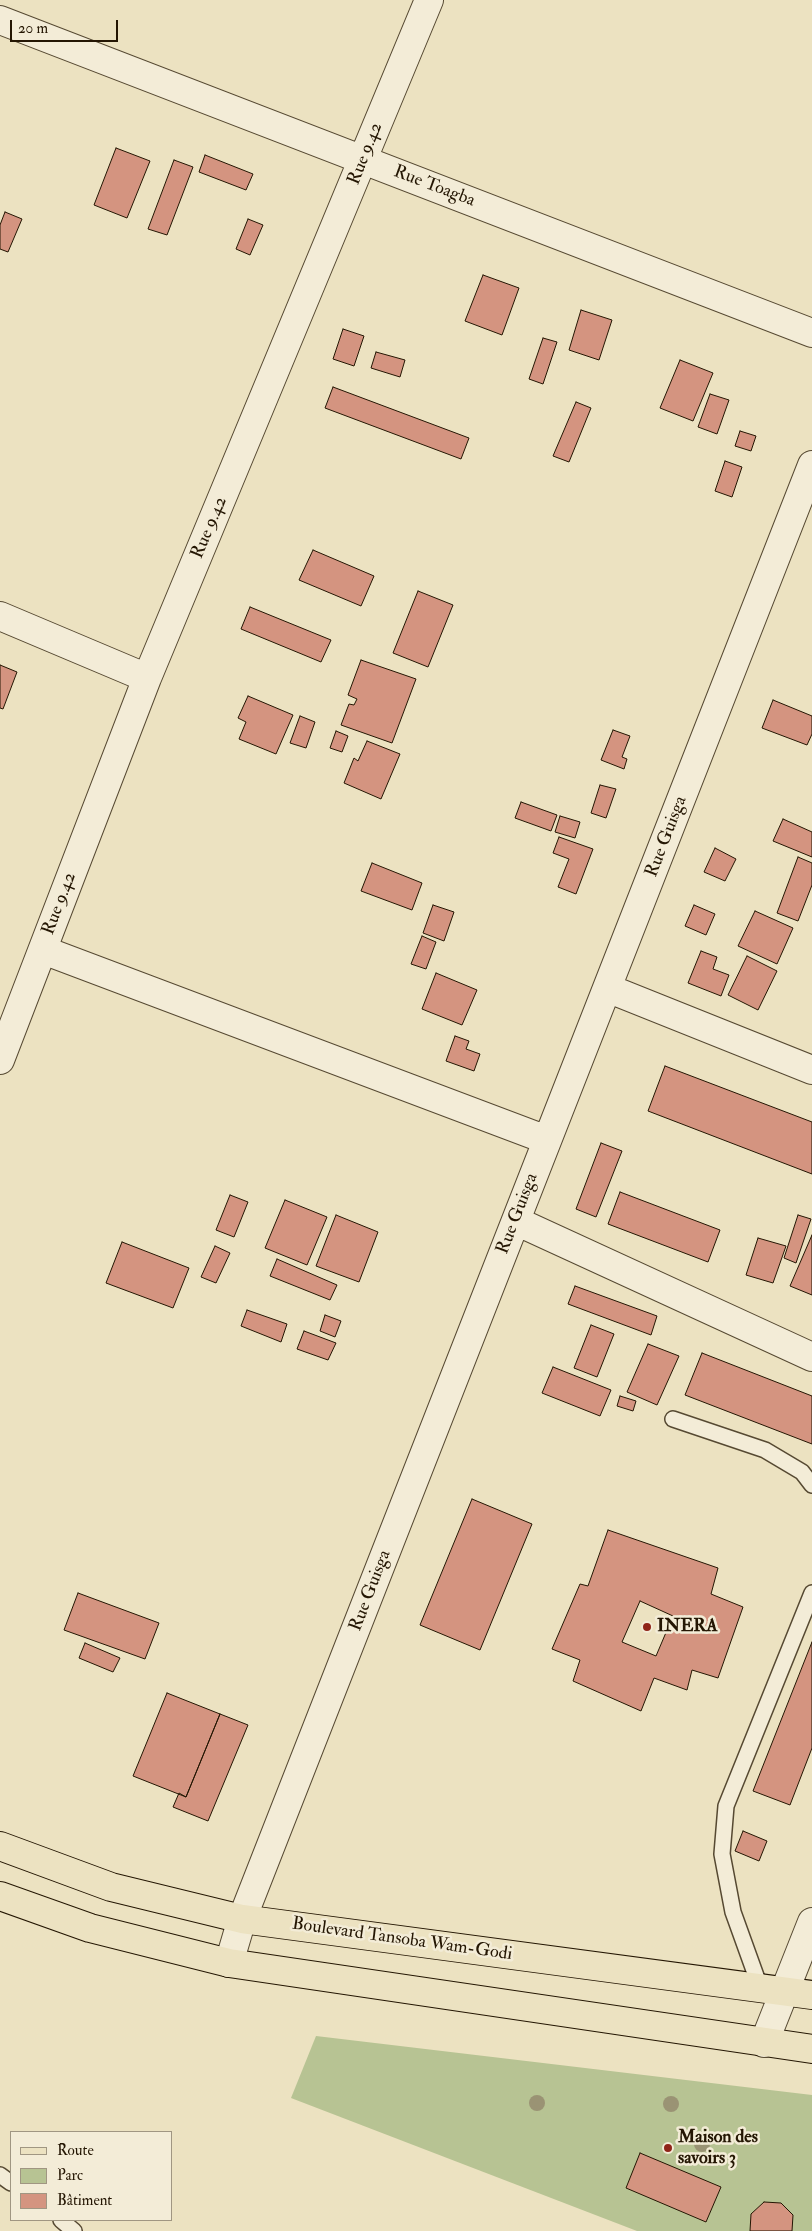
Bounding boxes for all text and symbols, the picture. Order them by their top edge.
scale bar [12,10,120,42]
text: 20 m [18,19,48,38]
street label: Rue 9.42 [344,120,388,188]
street label: Rue Toagba [390,162,478,212]
street label: Rue 9.42 [187,494,233,562]
street label: Rue Guisga [642,793,692,881]
street label: Rue 9.42 [38,870,82,938]
street label: Rue Guisga [493,1170,543,1258]
street label: Rue Guisga [346,1547,396,1635]
place label: INERA [657,1616,718,1638]
marker: INERA [641,1621,653,1633]
street label: Boulevard Tansoba Wam-Godi [290,1914,514,1966]
place label: Maison des savoirs 3 [678,2127,758,2170]
legend [10,2131,172,2221]
text: Route [57,2141,94,2160]
marker: Maison des savoirs 3 [662,2142,674,2154]
text: Parc [57,2166,83,2185]
text: Bâtiment [57,2191,112,2210]

